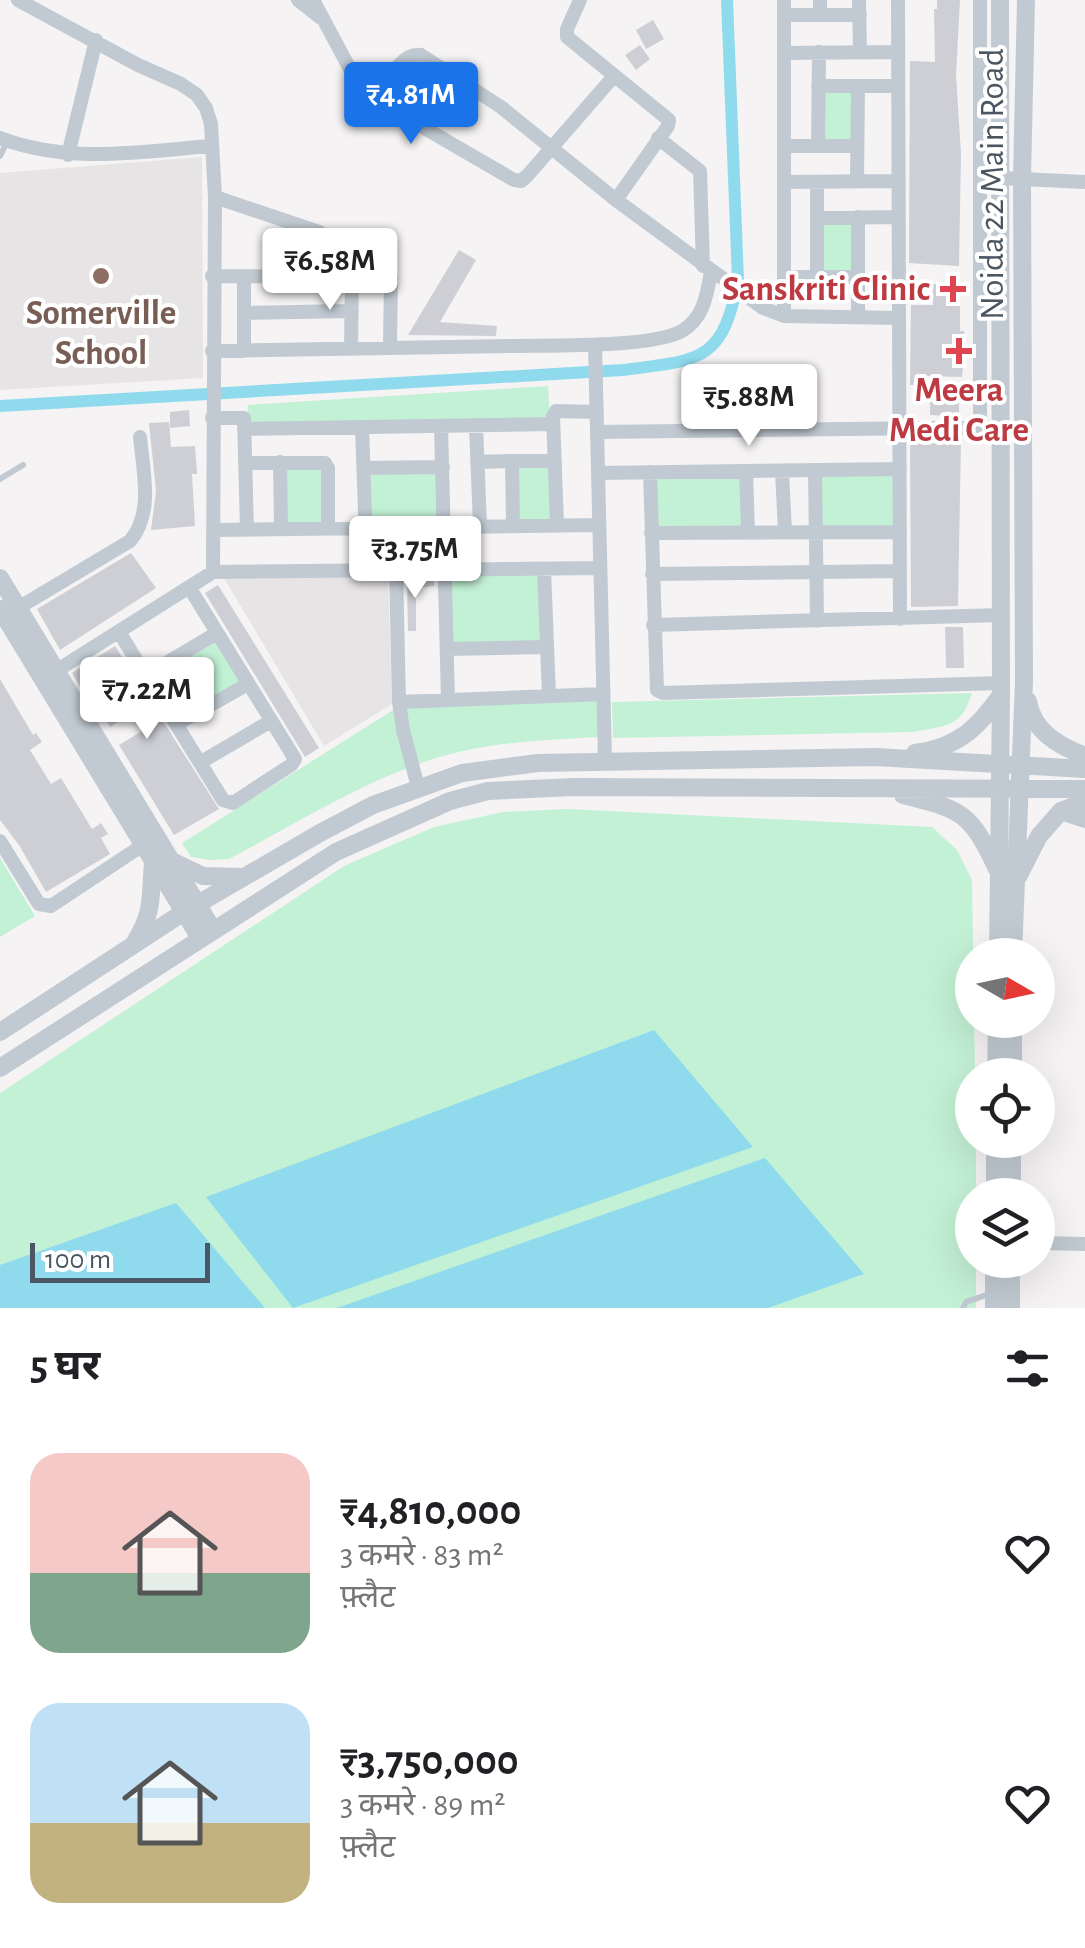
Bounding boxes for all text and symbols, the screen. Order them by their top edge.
street label: Noida 22 Main Road [975,48,1010,320]
pin: ₹4.81M [330,62,492,147]
text: ₹4.81M [366,78,456,110]
pin: ₹6.58M [249,228,411,313]
text: ₹6.58M [284,244,376,276]
marker: Somerville School [90,265,112,287]
place label: Sanskriti Clinic [722,272,931,307]
marker: Sanskriti Clinic [940,276,966,302]
place label: Somerville School [26,296,176,371]
marker: Meera Medi Care [946,338,972,364]
pin: ₹5.88M [668,364,830,449]
place label: Meera Medi Care [889,373,1029,448]
text: ₹5.88M [703,380,795,412]
pin: ₹3.75M [334,516,496,601]
text: ₹3.75M [371,532,459,564]
pin: ₹7.22M [66,657,228,742]
text: ₹7.22M [102,673,192,705]
north arrow [955,938,1055,1038]
map controls [955,938,1055,1278]
button: locate [955,1058,1055,1158]
button: layers [955,1178,1055,1278]
scale bar [30,1238,210,1282]
text: 100 m [45,1246,111,1274]
icon: filters [1000,1341,1055,1396]
text: 5 घर [30,1345,100,1387]
text: ₹4,810,000 [340,1490,521,1532]
icon: home [110,1493,230,1613]
icon: heart [1000,1526,1055,1581]
text: 3 कमरे · 83 m² [340,1539,504,1571]
text: फ़्लैट [340,1581,395,1613]
text: ₹3,750,000 [340,1740,519,1782]
icon: home [110,1743,230,1863]
icon: heart [1000,1776,1055,1831]
text: 3 कमरे · 89 m² [340,1789,505,1821]
text: फ़्लैट [340,1831,395,1863]

